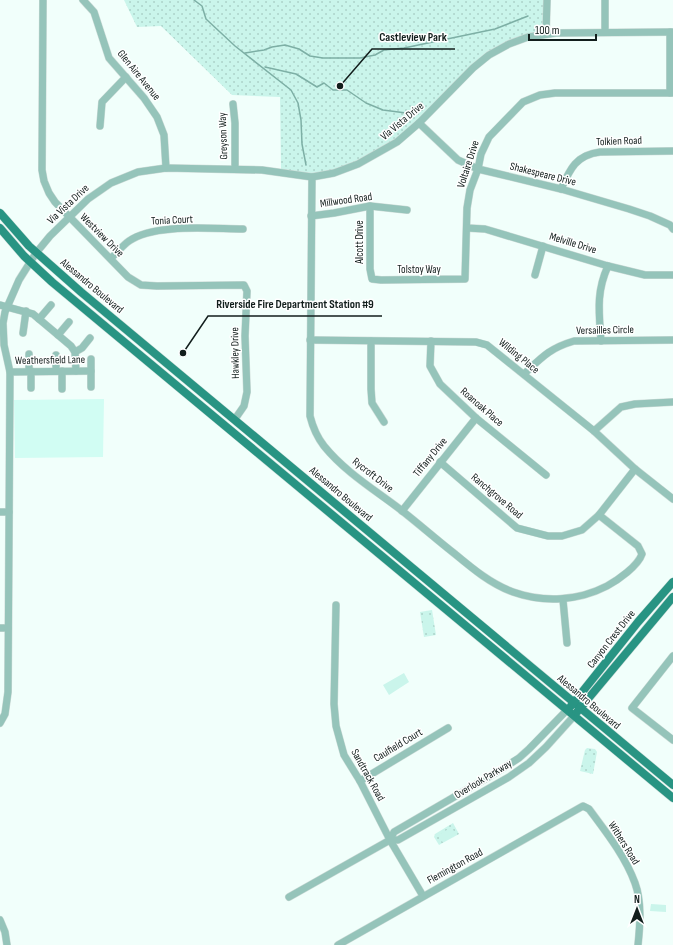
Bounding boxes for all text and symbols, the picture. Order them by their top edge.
scale bar [529,16,596,42]
text: 100 m [535,23,560,38]
callout: Castleview Park [372,25,455,49]
text: Castleview Park [379,30,447,45]
street label: Glen Aire Avenue [115,47,163,103]
street label: Via Vista Drive [378,99,426,143]
street label: Greyson Way [216,111,230,160]
street label: Tolkien Road [596,134,643,148]
street label: Voltaire Drive [454,139,482,189]
street label: Shakespeare Drive [509,160,577,188]
street label: Via Vista Drive [44,181,92,227]
street label: Millwood Road [319,190,373,210]
street label: Westview Drive [77,210,127,260]
street label: Tonia Court [151,212,194,228]
street label: Alcott Drive [353,220,366,265]
street label: Melville Drive [548,230,598,256]
street label: Alessandro Boulevard [57,255,126,316]
street label: Tolstoy Way [397,263,441,276]
callout: Riverside Fire Department Station #9 [208,292,382,316]
text: Riverside Fire Department Station #9 [216,297,374,312]
street label: Versailles Circle [576,323,634,337]
street label: Hawkley Drive [228,327,242,379]
street label: Wilding Place [496,336,542,376]
street label: Weathersfield Lane [15,353,85,367]
street label: Roanoak Place [458,385,506,429]
street label: Tiffany Drive [410,435,450,479]
street label: Rycroft Drive [350,455,396,495]
street label: Alessandro Boulevard [306,463,375,524]
street label: Ranchgrove Road [468,471,526,522]
street label: Canyon Crest Drive [584,607,638,671]
street label: Alessandro Boulevard [554,671,623,732]
street label: Caulfield Court [371,725,425,765]
street label: Sandtrack Road [348,747,388,804]
street label: Overlook Parkway [452,756,515,801]
street label: Withers Road [606,819,643,867]
street label: Flemington Road [425,845,485,887]
north arrow [617,889,657,929]
text: N [634,893,640,906]

